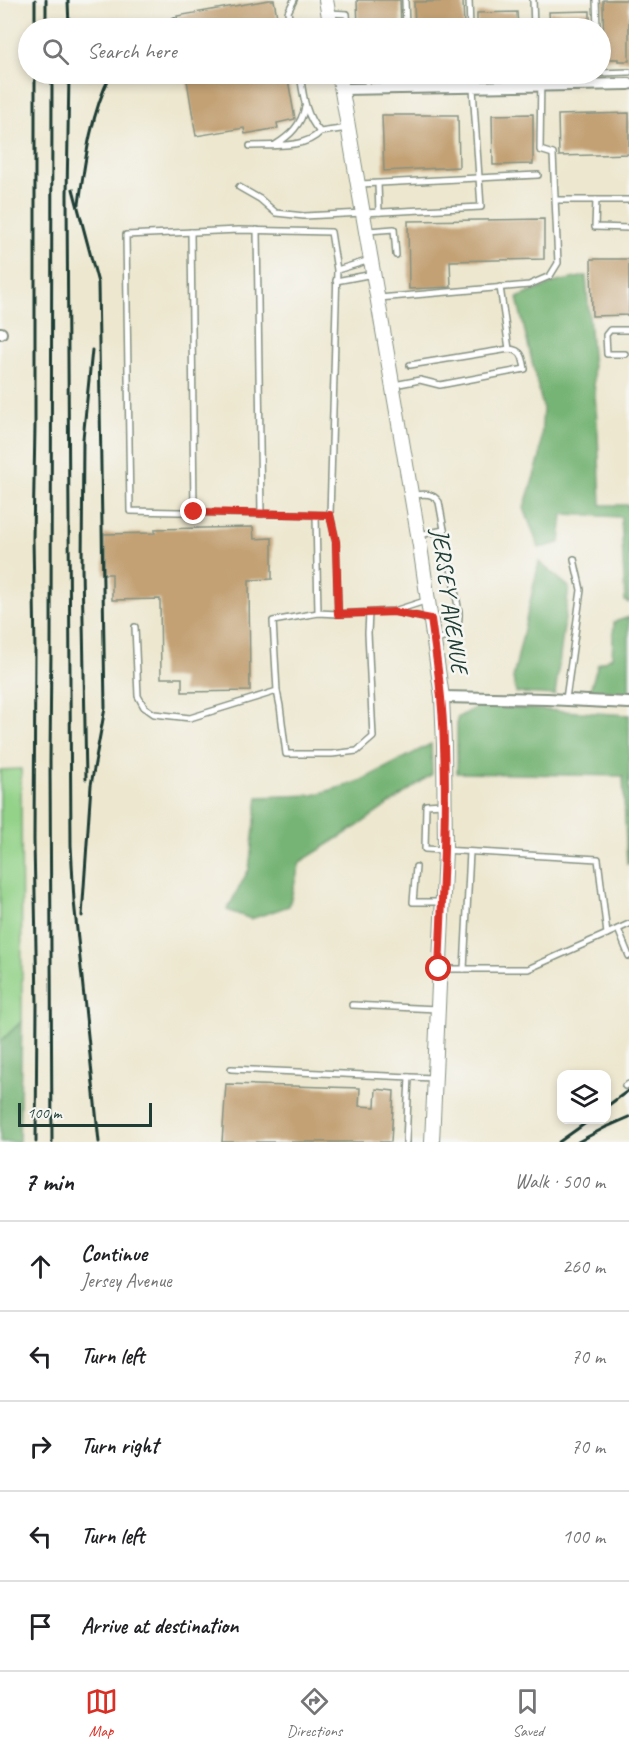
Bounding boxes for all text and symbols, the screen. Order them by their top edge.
search box [18,18,611,84]
icon: search [39,35,72,68]
text: Search here [87,37,177,65]
route end [180,498,206,524]
street label: JERSEY AVENUE [425,526,475,678]
route start [425,955,451,981]
map controls [557,1070,611,1124]
button: layers [557,1070,611,1124]
scale bar [18,1100,152,1128]
text: 100 m [27,1103,61,1123]
text: 7 min [24,1165,74,1198]
text: Walk · 500 m [515,1169,605,1194]
text: Continue [81,1240,147,1268]
icon: ahead [24,1250,57,1283]
text: 260 m [562,1254,605,1279]
text: Jersey Avenue [81,1268,172,1293]
icon: left [24,1340,57,1373]
text: Turn left [81,1342,145,1370]
text: 70 m [571,1344,605,1369]
icon: right [24,1430,57,1463]
text: Turn right [81,1432,158,1460]
text: 70 m [571,1434,605,1459]
icon: left [24,1520,57,1553]
text: Turn left [81,1522,145,1550]
text: 100 m [562,1524,605,1549]
icon: arrive [24,1610,57,1643]
text: Arrive at destination [81,1612,238,1640]
tab: Map [85,1685,118,1741]
tab: Directions [287,1685,342,1741]
tab: Saved [511,1685,544,1741]

